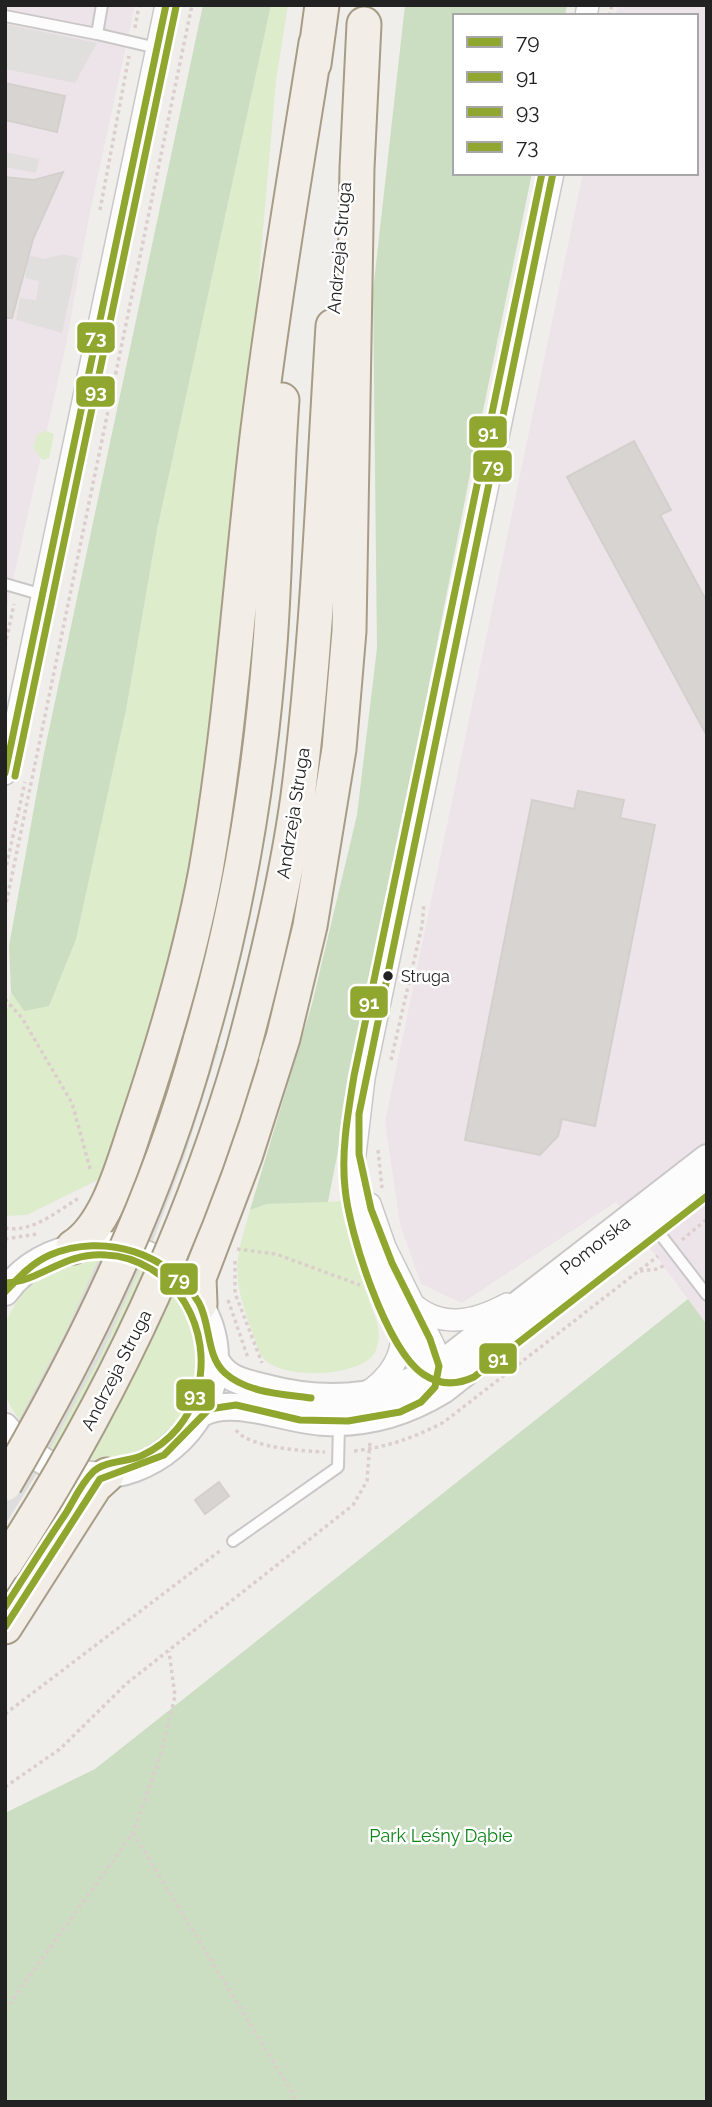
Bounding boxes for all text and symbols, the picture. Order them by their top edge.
legend [453,14,698,175]
text: 79 [516,29,539,54]
text: 91 [516,64,537,89]
text: 93 [516,99,540,124]
text: 73 [516,134,538,159]
street label: Andrzeja Struga [323,181,355,315]
line badge: 73 [76,321,116,354]
text: 73 [85,326,107,348]
line badge: 93 [75,375,116,408]
text: 93 [85,380,107,402]
line badge: 91 [468,415,508,449]
text: 91 [478,421,498,443]
line badge: 79 [472,449,513,483]
text: 79 [482,455,504,477]
street label: Andrzeja Struga [272,746,314,880]
place label: Struga [401,967,450,986]
marker: Struga [381,969,395,983]
line badge: 91 [349,985,389,1019]
text: 91 [359,991,379,1013]
street label: Pomorska [556,1211,634,1279]
line badge: 79 [159,1262,199,1296]
text: 79 [168,1268,190,1290]
street label: Andrzeja Struga [77,1306,155,1434]
line badge: 91 [478,1342,518,1375]
text: 91 [488,1347,508,1369]
line badge: 93 [175,1378,216,1412]
text: 93 [184,1384,206,1406]
park label: Park Leśny Dąbie [369,1825,513,1846]

